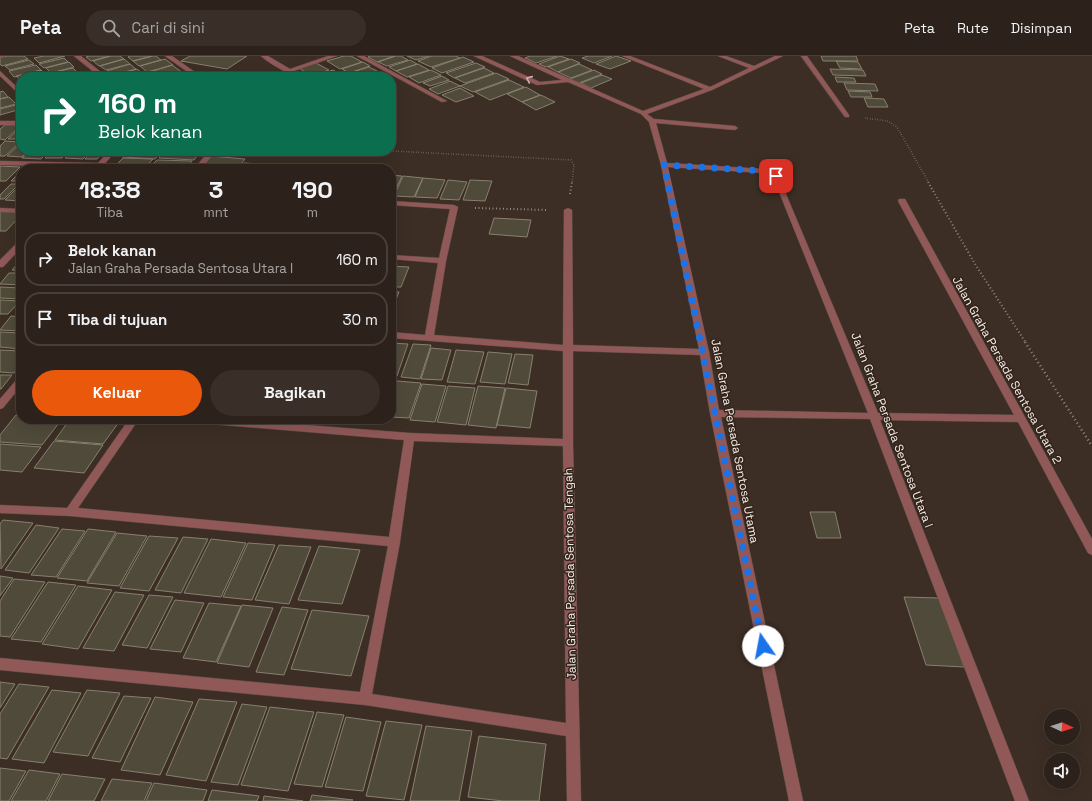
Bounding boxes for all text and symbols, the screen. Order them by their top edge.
search box [86,10,366,46]
text: Peta [20,15,62,40]
icon: search [100,17,122,39]
text: Cari di sini [132,18,205,37]
text: Peta [904,19,935,37]
text: Rute [957,19,989,37]
text: Disimpan [1011,19,1072,37]
one-way arrow [526,76,533,84]
text: 160 m [98,85,177,121]
icon: right [32,88,84,140]
text: Belok kanan [98,120,203,143]
pin [759,159,793,193]
icon: arrive [765,165,787,187]
text: 18:38 [79,174,141,205]
text: 3 [209,174,223,205]
text: 190 [292,174,333,205]
text: Tiba [97,204,123,221]
text: mnt [204,204,229,221]
text: m [307,204,318,221]
text: Belok kanan [68,241,156,260]
icon: right [34,248,56,270]
text: 160 m [336,250,378,269]
text: Jalan Graha Persada Sentosa Utara I [68,260,293,277]
street label: Jalan Graha Persada Sentosa Utara 2 [949,273,1065,467]
icon: arrive [34,308,56,330]
text: Tiba di tujuan [68,310,167,329]
text: 30 m [343,310,378,329]
street label: Jalan Graha Persada Sentosa Utara I [847,330,937,530]
street label: Jalan Graha Persada Sentosa Utama [707,337,763,545]
button: Keluar [32,370,202,416]
button: Bagikan [210,370,380,416]
street label: Jalan Graha Persada Sentosa Tengah [560,468,580,680]
position arrow [742,625,784,667]
north arrow [1044,709,1080,745]
map controls [1044,709,1080,789]
button: sound [1044,753,1080,789]

